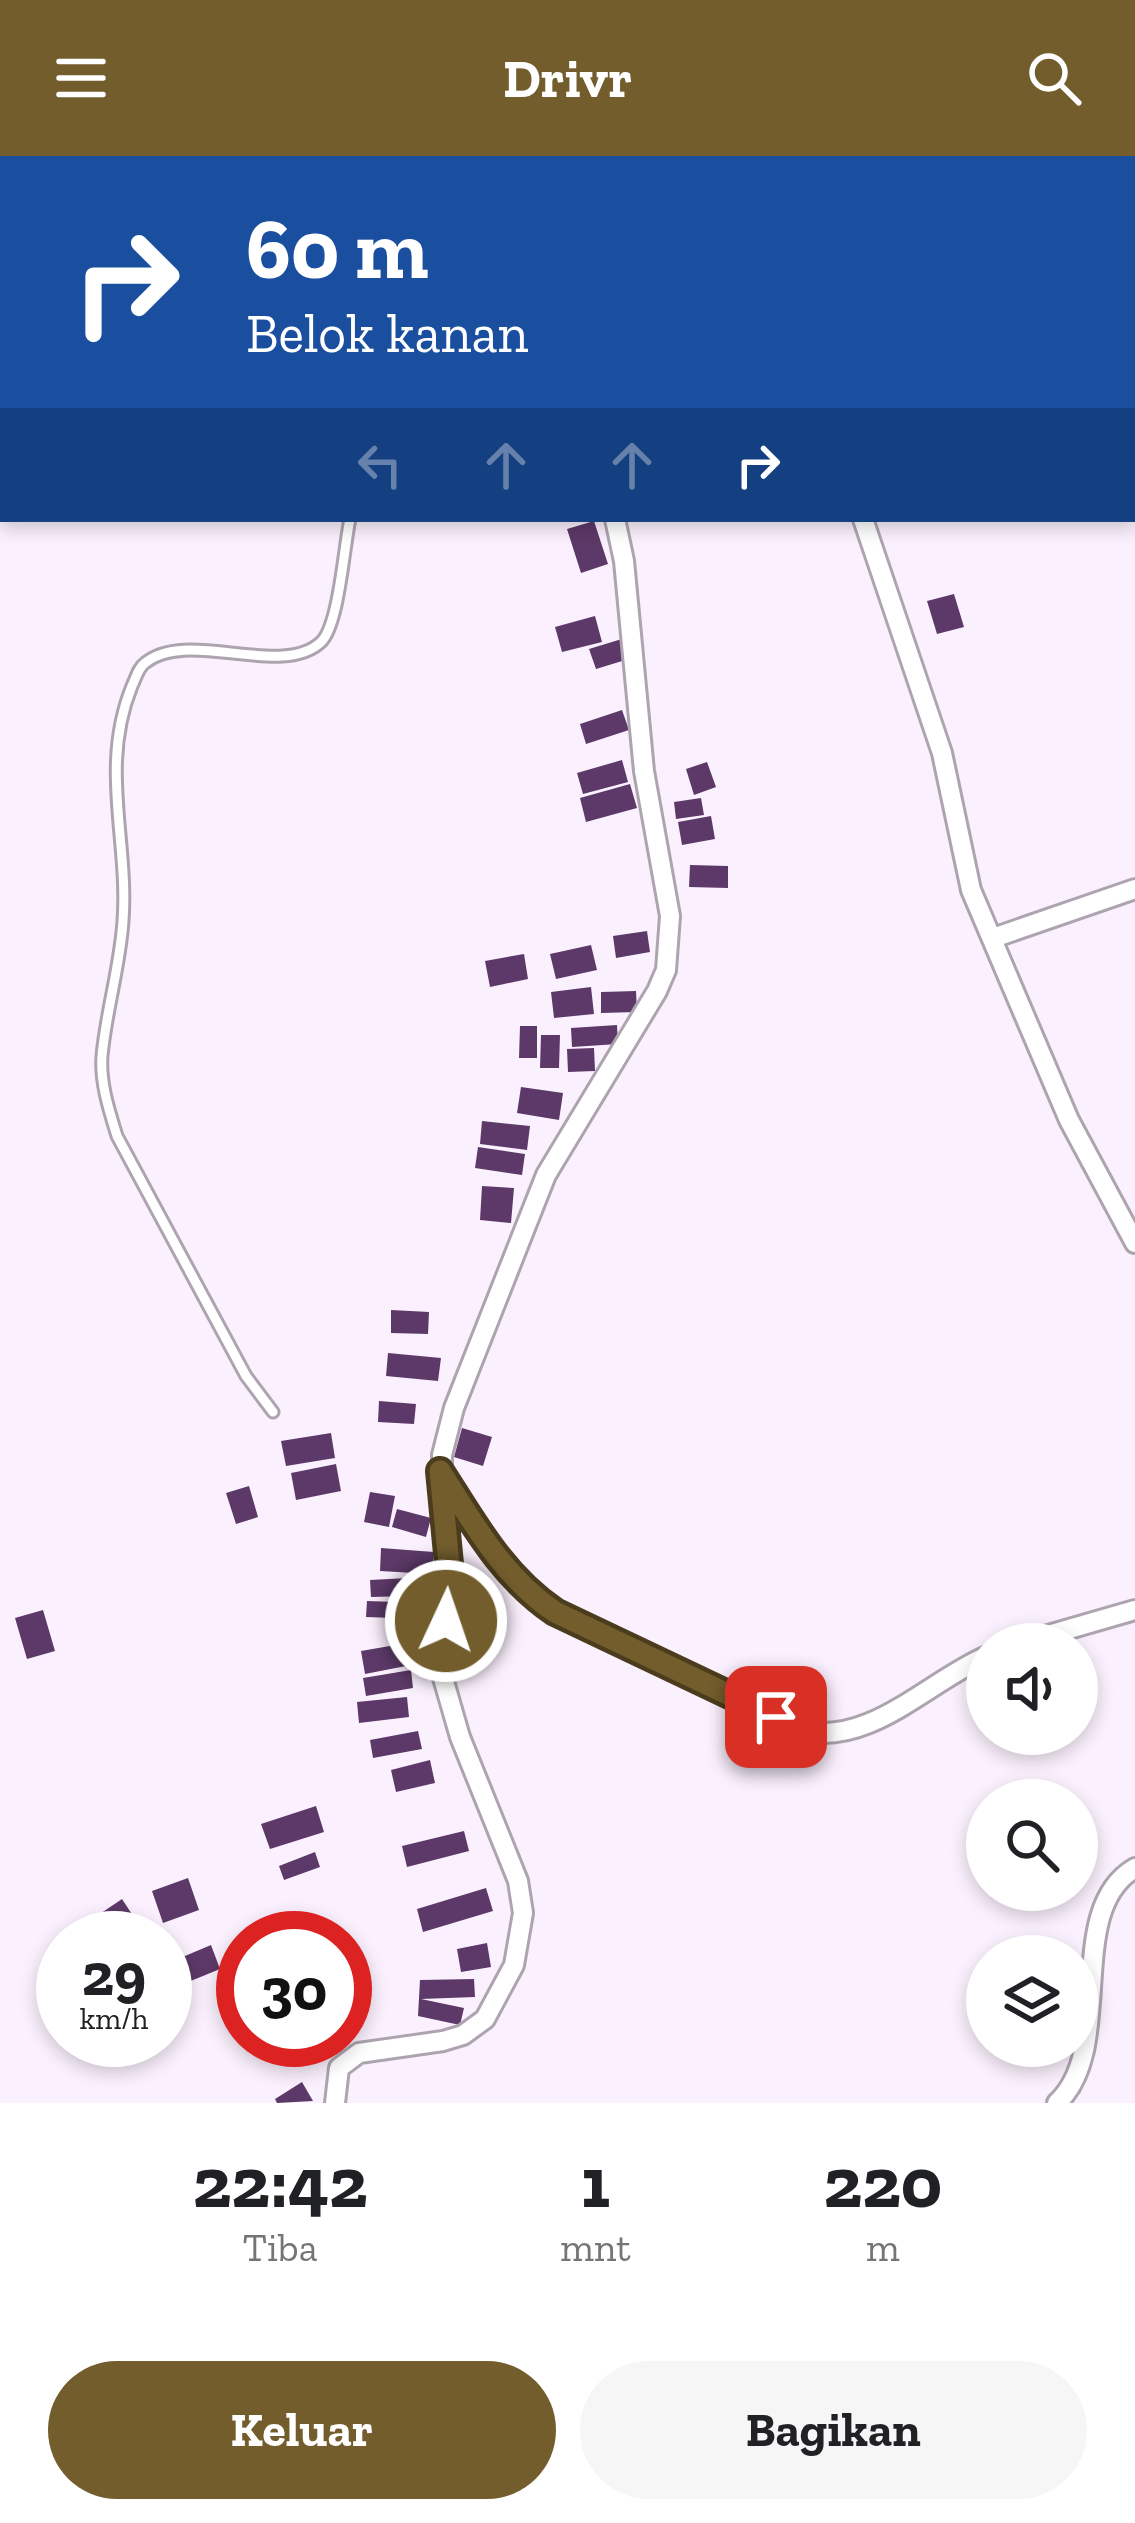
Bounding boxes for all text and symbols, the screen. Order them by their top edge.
icon: menu [48,45,114,111]
icon: search [1021,45,1087,111]
text: Drivr [503,46,632,111]
text: 60 m [246,199,429,300]
icon: right [48,204,204,360]
text: Belok kanan [246,301,529,366]
icon: left [347,432,413,498]
icon: ahead [473,432,539,498]
icon: ahead [599,432,665,498]
icon: right [725,432,791,498]
position arrow [383,1558,509,1684]
map controls [966,1623,1098,2067]
button: sound [966,1623,1098,1755]
pin [725,1666,827,1768]
icon: arrive [743,1684,809,1750]
button: search [966,1779,1098,1911]
speed limit sign: 30 [216,1911,372,2067]
button: layers [966,1935,1098,2067]
text: 29 [82,1938,146,2010]
text: km/h [80,2001,148,2037]
text: 22:42 [193,2139,368,2225]
text: 1 [581,2139,610,2225]
text: 220 [823,2139,942,2225]
text: Tiba [243,2224,318,2271]
text: mnt [560,2224,631,2271]
text: m [866,2224,900,2271]
button: Keluar [48,2361,556,2499]
button: Bagikan [580,2361,1087,2499]

